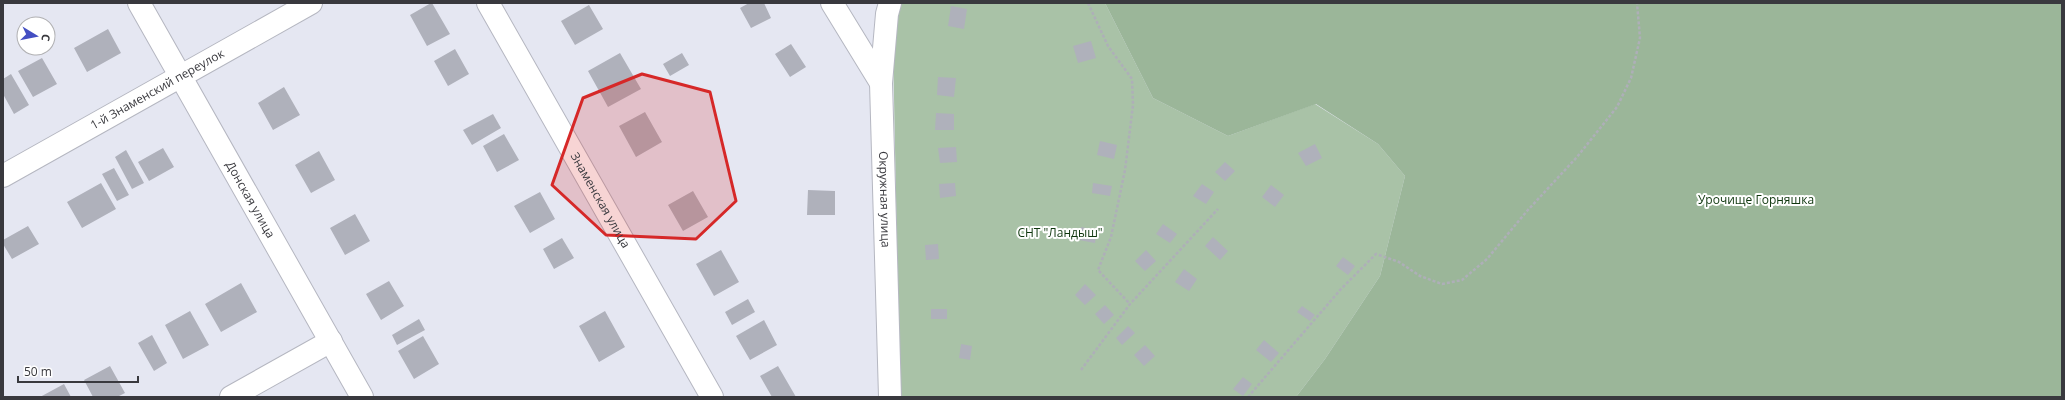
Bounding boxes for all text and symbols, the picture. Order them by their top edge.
north arrow [16,16,56,56]
text: С [38,33,54,43]
street label: 1-й Знаменский переулок [87,44,228,133]
street label: Знаменская улица [567,149,635,251]
street label: Окружная улица [875,151,895,248]
street label: Донская улица [222,158,279,241]
park label: Урочище Горняшка [1698,191,1814,208]
park label: СНТ "Ландыш" [1017,224,1103,241]
scale bar [18,358,138,384]
text: 50 m [24,363,52,380]

